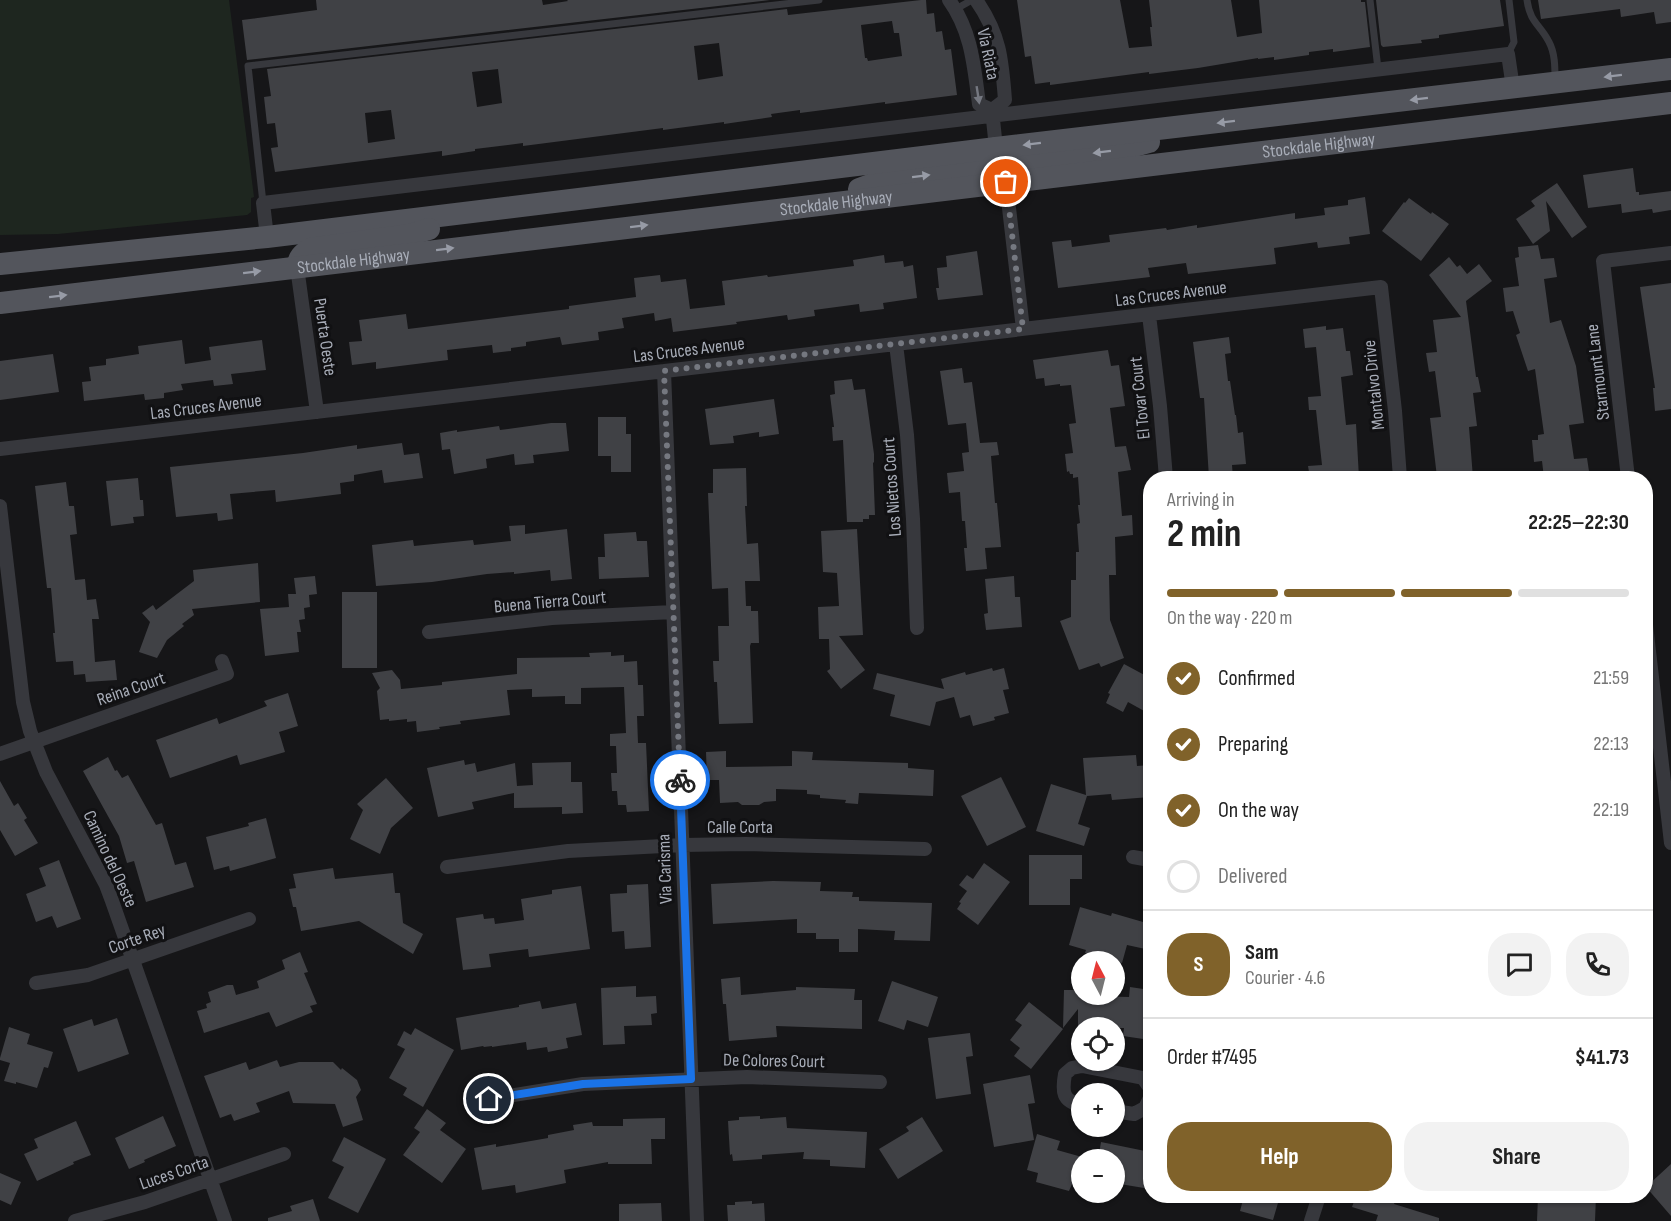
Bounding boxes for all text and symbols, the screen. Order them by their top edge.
street label: Via Riata [972,26,1004,82]
one-way arrow [1603,72,1622,81]
one-way arrow [974,85,983,104]
one-way arrow [1410,94,1429,104]
one-way arrow [1216,117,1235,127]
street label: Stockdale Highway [1261,128,1376,162]
one-way arrow [1022,139,1041,149]
one-way arrow [1093,148,1112,157]
pin [980,156,1031,207]
icon: bag [989,165,1022,198]
one-way arrow [911,171,930,181]
street label: Stockdale Highway [779,186,894,220]
one-way arrow [629,222,648,231]
street label: Stockdale Highway [296,244,411,278]
one-way arrow [436,244,455,254]
one-way arrow [242,267,261,277]
street label: Las Cruces Avenue [1114,277,1228,311]
one-way arrow [49,291,68,301]
street label: Puerta Oeste [309,297,341,377]
street label: Starmount Lane [1582,323,1614,421]
street label: Las Cruces Avenue [632,333,746,367]
street label: Montalvo Drive [1359,339,1389,431]
street label: El Tovar Court [1125,355,1155,440]
street label: Las Cruces Avenue [149,390,263,424]
street label: Los Nietos Court [878,436,906,537]
text: Arriving in [1167,488,1235,512]
text: 22:25–22:30 [1528,509,1629,536]
text: 2 min [1167,511,1241,558]
street label: Buena Tierra Court [493,587,607,617]
text: On the way · 220 m [1167,606,1292,630]
icon: check [1167,662,1200,695]
text: Confirmed [1218,665,1295,692]
text: 21:59 [1593,666,1629,690]
street label: Reina Court [94,667,168,710]
icon: check [1167,728,1200,761]
text: Preparing [1218,731,1288,758]
text: 22:13 [1593,732,1629,756]
courier [650,750,710,810]
icon: bike [664,764,697,797]
icon: check [1167,794,1200,827]
text: On the way [1218,797,1299,824]
text: 22:19 [1593,798,1629,822]
street label: Camino del Oeste [78,807,142,911]
street label: Calle Corta [707,817,773,838]
street label: Via Carisma [653,834,677,904]
text: Delivered [1218,863,1287,890]
street label: Corte Rey [106,919,168,959]
button: chat [1488,933,1551,996]
button: phone [1566,933,1629,996]
text: Sam [1245,939,1279,966]
north arrow [1071,951,1125,1005]
map controls [1071,951,1125,1203]
text: S [1194,951,1203,978]
text: Courier · 4.6 [1245,966,1325,990]
button: locate [1071,1017,1125,1071]
text: Order #7495 [1167,1044,1257,1071]
text: $41.73 [1575,1044,1629,1071]
street label: De Colores Court [723,1050,826,1072]
pin [463,1073,514,1124]
icon: home [472,1082,505,1115]
button: + [1071,1083,1125,1137]
button: Help [1167,1122,1392,1191]
button: Share [1404,1122,1629,1191]
button: − [1071,1149,1125,1203]
street label: Luces Corta [137,1151,211,1195]

